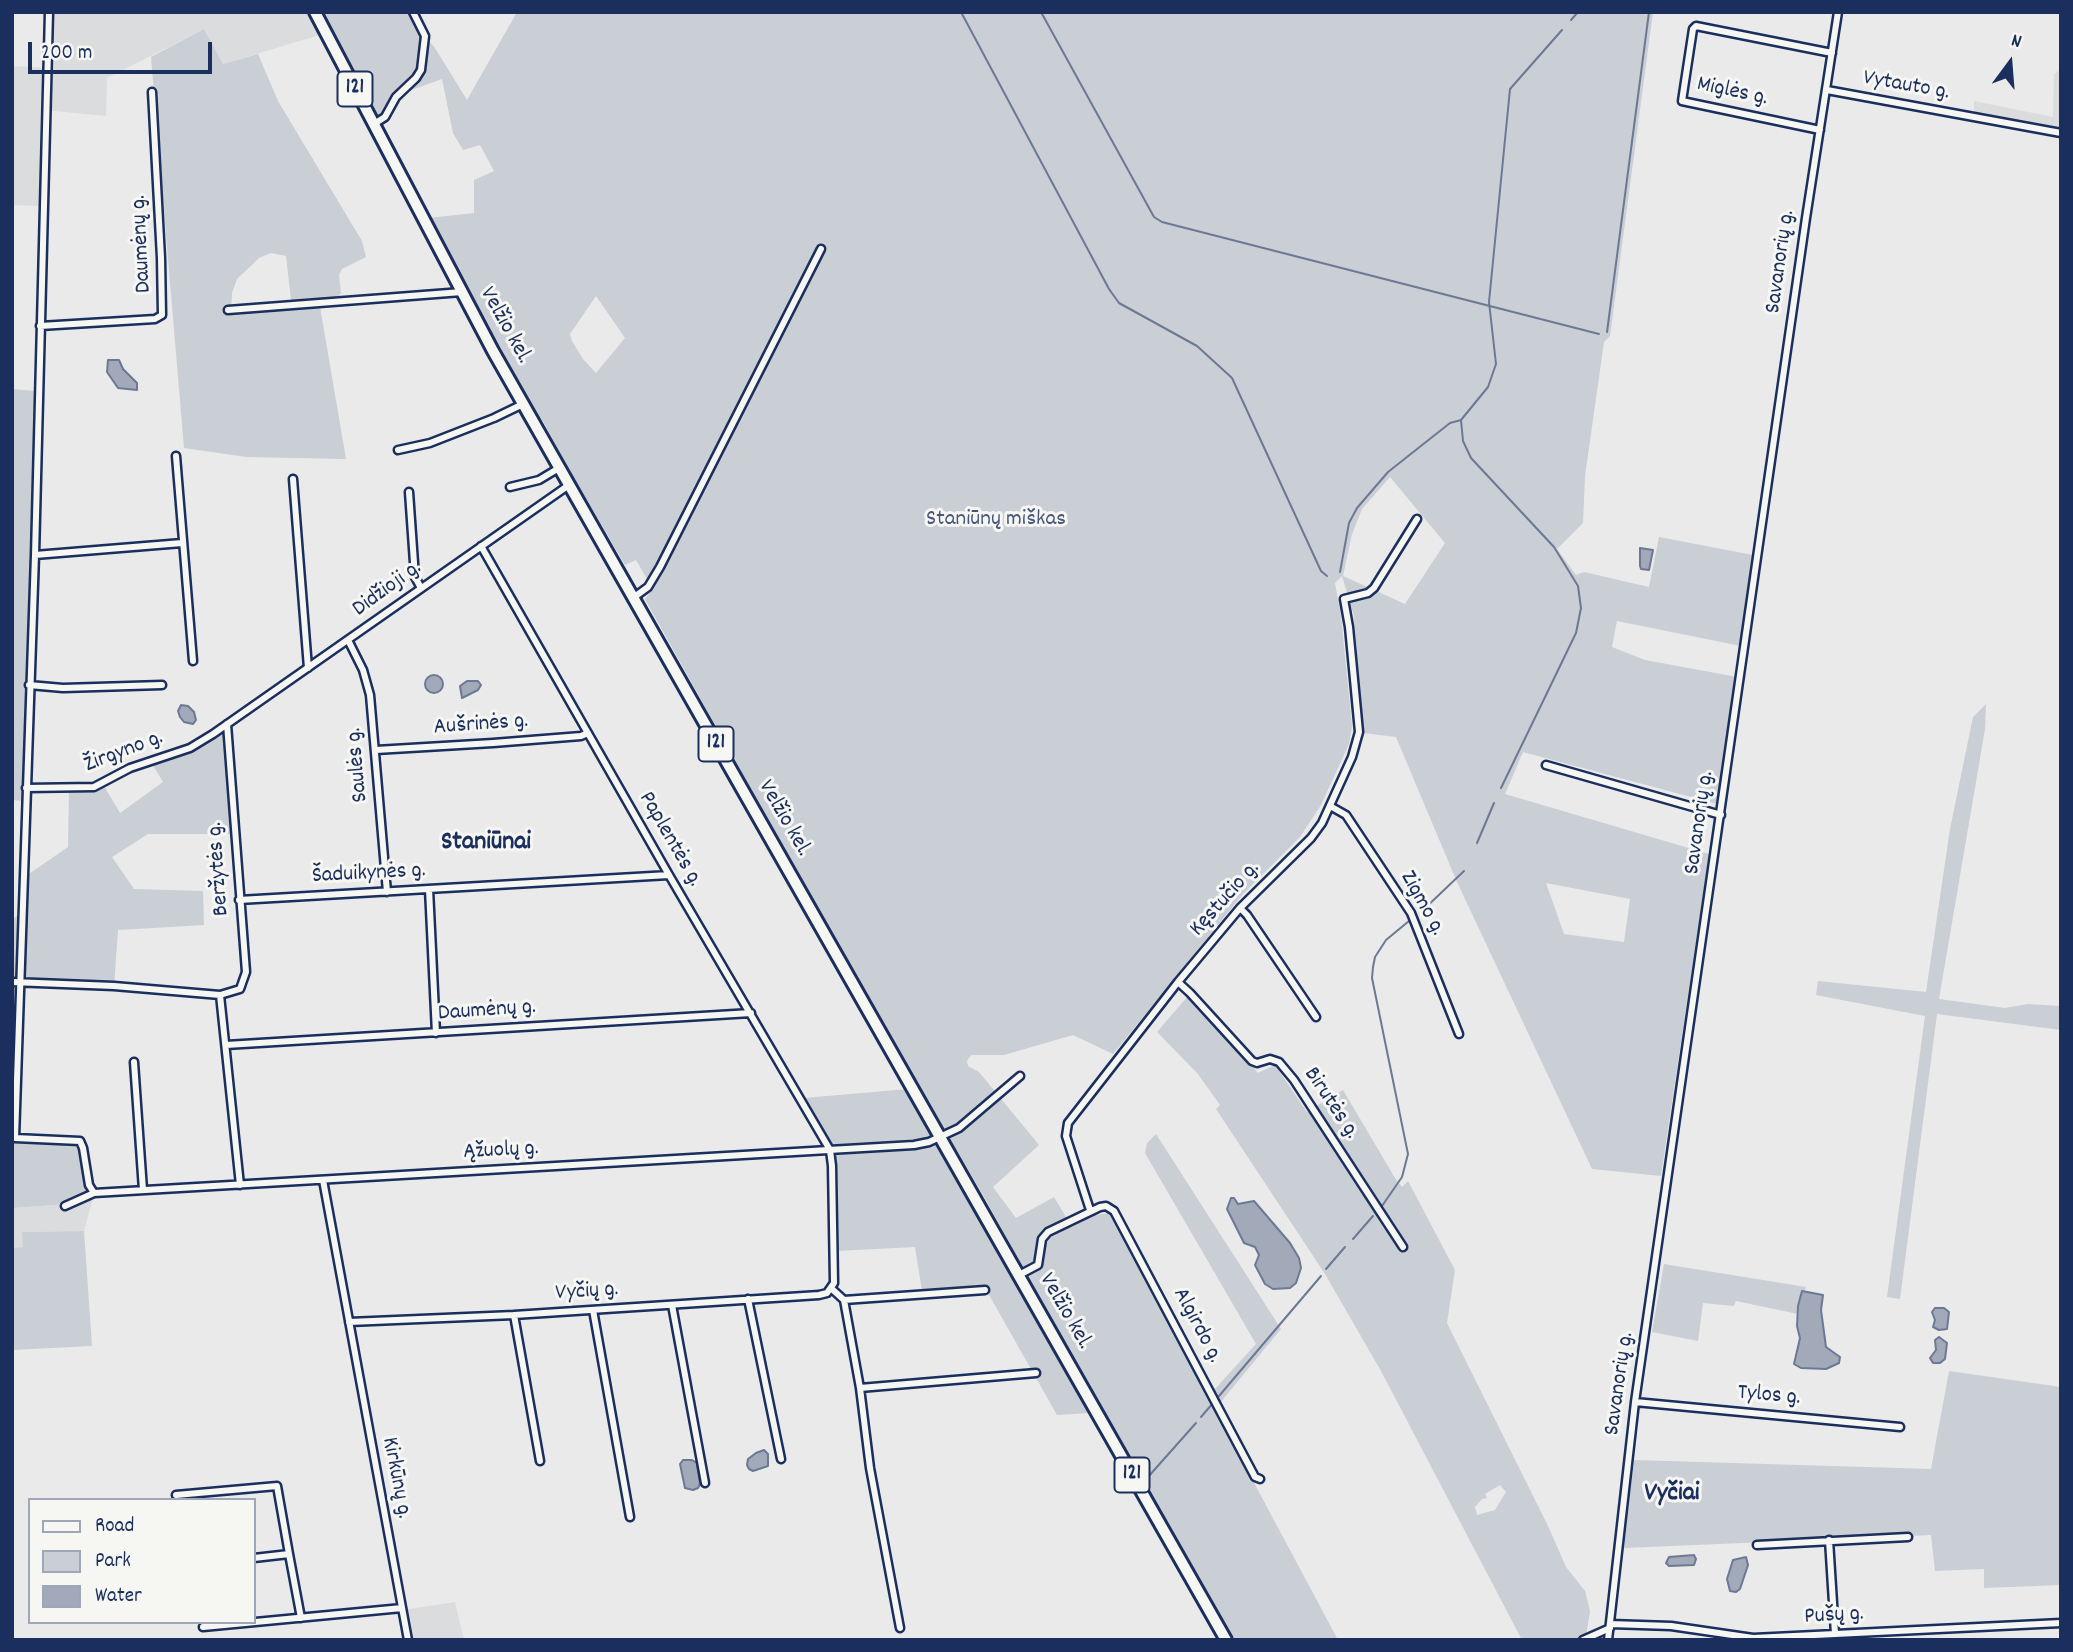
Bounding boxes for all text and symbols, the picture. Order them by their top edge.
scale bar [32,28,215,72]
north arrow [1975,28,2045,98]
text: N [2008,28,2024,57]
text: 200 m [41,39,92,69]
street label: Vytauto g. [1861,66,1951,108]
road number: 121 [338,72,372,106]
street label: Miglės g. [1694,72,1770,114]
street label: Daumėnų g. [127,194,159,294]
street label: Savanorių g. [1761,209,1803,315]
street label: Velžio kel. [472,283,536,369]
park label: Staniūnų miškas [926,507,1066,535]
street label: Didžioji g. [348,556,428,624]
street label: Aušrinės g. [433,709,529,743]
street label: Žirgyno g. [81,725,167,781]
street label: Saulės g. [342,726,376,804]
road number: 121 [698,726,734,762]
street label: Savanorių g. [1680,770,1722,876]
street label: Velžio kel. [750,776,816,862]
street label: Paplentės g. [631,788,707,892]
street label: Beržytės g. [203,821,237,917]
district label: Staniūnai [441,828,531,860]
street label: Kęstučio g. [1185,857,1267,943]
street label: Šaduikynės g. [312,858,426,892]
street label: Zigmo g. [1392,867,1450,941]
street label: Daumėnų g. [437,995,537,1029]
street label: Birutės g. [1296,1063,1364,1145]
street label: Ąžuolų g. [463,1136,539,1168]
street label: Velžio kel. [1031,1269,1097,1355]
street label: Vyčių g. [555,1277,619,1309]
street label: Algirdo g. [1165,1284,1227,1368]
street label: Savanorių g. [1600,1331,1642,1437]
street label: Tylos g. [1736,1381,1802,1413]
street label: Kirkūnų g. [374,1435,416,1521]
road number: 121 [1114,1458,1150,1492]
district label: Vyčiai [1644,1479,1700,1511]
legend [28,1498,256,1624]
text: Road [95,1512,134,1542]
text: Park [95,1547,131,1577]
text: Water [95,1582,142,1612]
street label: Pušų g. [1804,1602,1864,1632]

